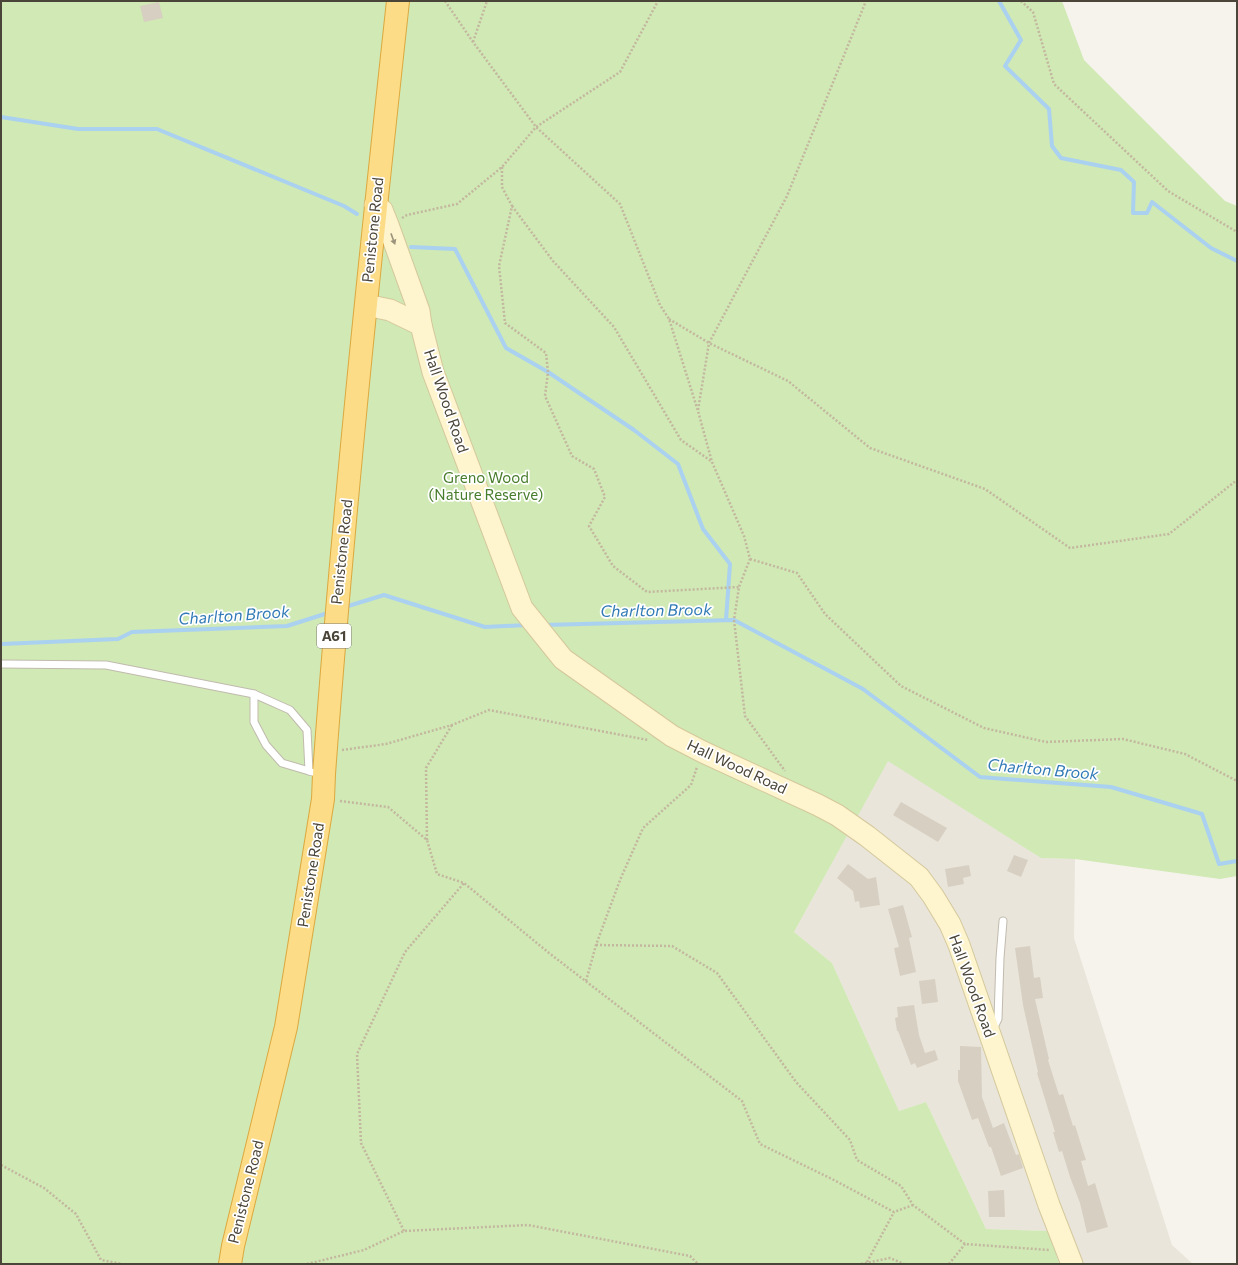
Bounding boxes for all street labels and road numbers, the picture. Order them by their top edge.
street label: Penistone Road [358,176,386,283]
street label: Hall Wood Road [421,347,473,455]
street label: Penistone Road [327,498,355,605]
road number: A61 [317,624,351,648]
street label: Hall Wood Road [685,735,790,797]
street label: Penistone Road [293,821,327,928]
street label: Hall Wood Road [946,932,1000,1040]
street label: Penistone Road [224,1138,267,1245]

